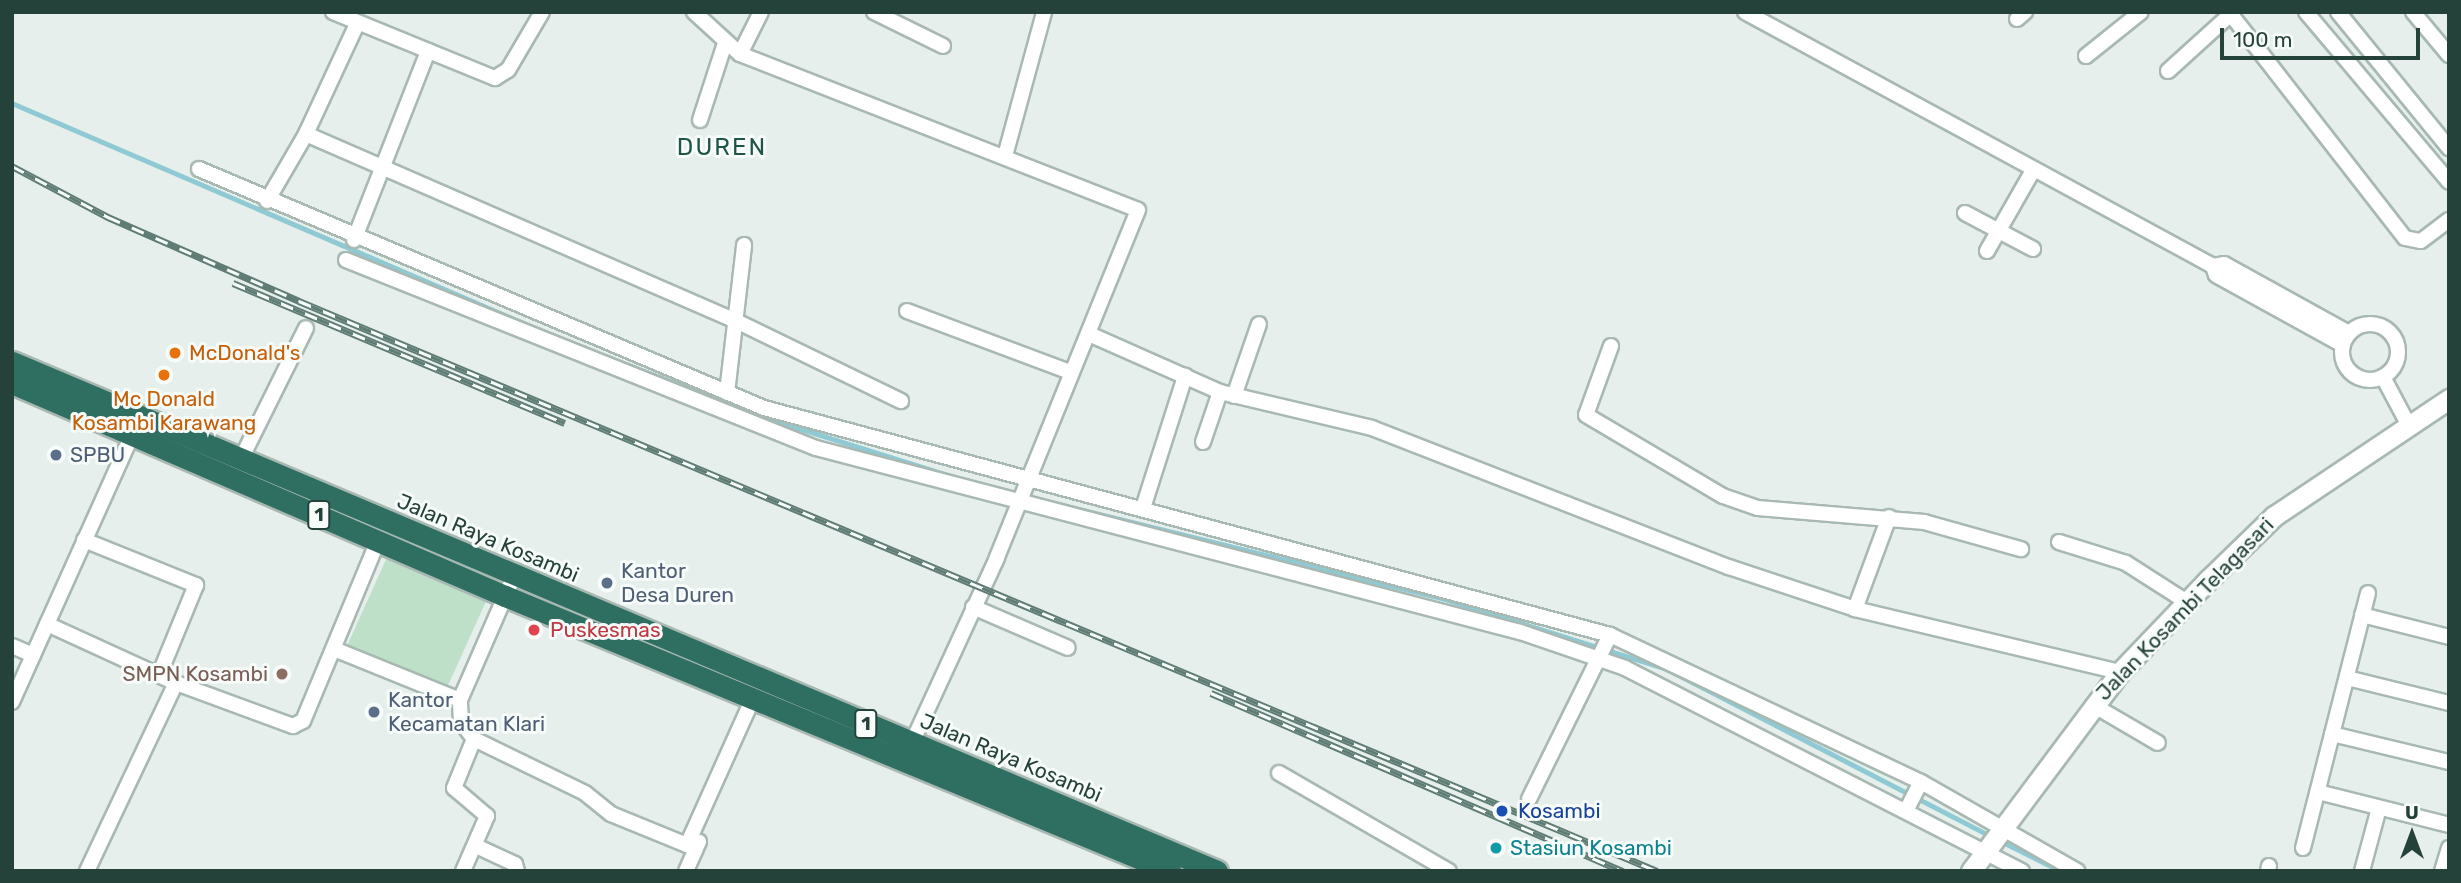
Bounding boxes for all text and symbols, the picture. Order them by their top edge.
scale bar [2223,14,2422,58]
text: 100 m [2233,27,2292,52]
district label: DUREN [677,134,767,162]
place label: McDonald's [189,340,301,366]
marker: McDonald's [167,345,183,361]
marker: Mc Donald Kosambi Karawang [156,367,172,383]
place label: Mc Donald Kosambi Karawang [72,386,256,436]
place label: SPBU [70,442,125,468]
marker: SPBU [48,447,64,463]
street label: Jalan Raya Kosambi [393,488,583,588]
road number: 1 [307,500,331,530]
street label: Jalan Kosambi Telagasari [2091,512,2279,706]
place label: Kantor Desa Duren [621,558,734,608]
marker: Kantor Desa Duren [599,575,615,591]
place label: Puskesmas [550,617,661,643]
marker: Puskesmas [524,620,544,640]
place label: SMPN Kosambi [122,661,268,687]
marker: SMPN Kosambi [274,666,290,682]
place label: Kantor Kecamatan Klari [388,687,545,737]
marker: Kantor Kecamatan Klari [366,704,382,720]
road number: 1 [854,708,878,740]
street label: Jalan Raya Kosambi [916,708,1106,808]
place label: Kosambi [1518,798,1601,824]
north arrow [2377,799,2447,869]
marker: Kosambi [1492,801,1512,821]
text: U [2405,801,2419,824]
place label: Stasiun Kosambi [1510,835,1672,861]
marker: Stasiun Kosambi [1488,840,1504,856]

